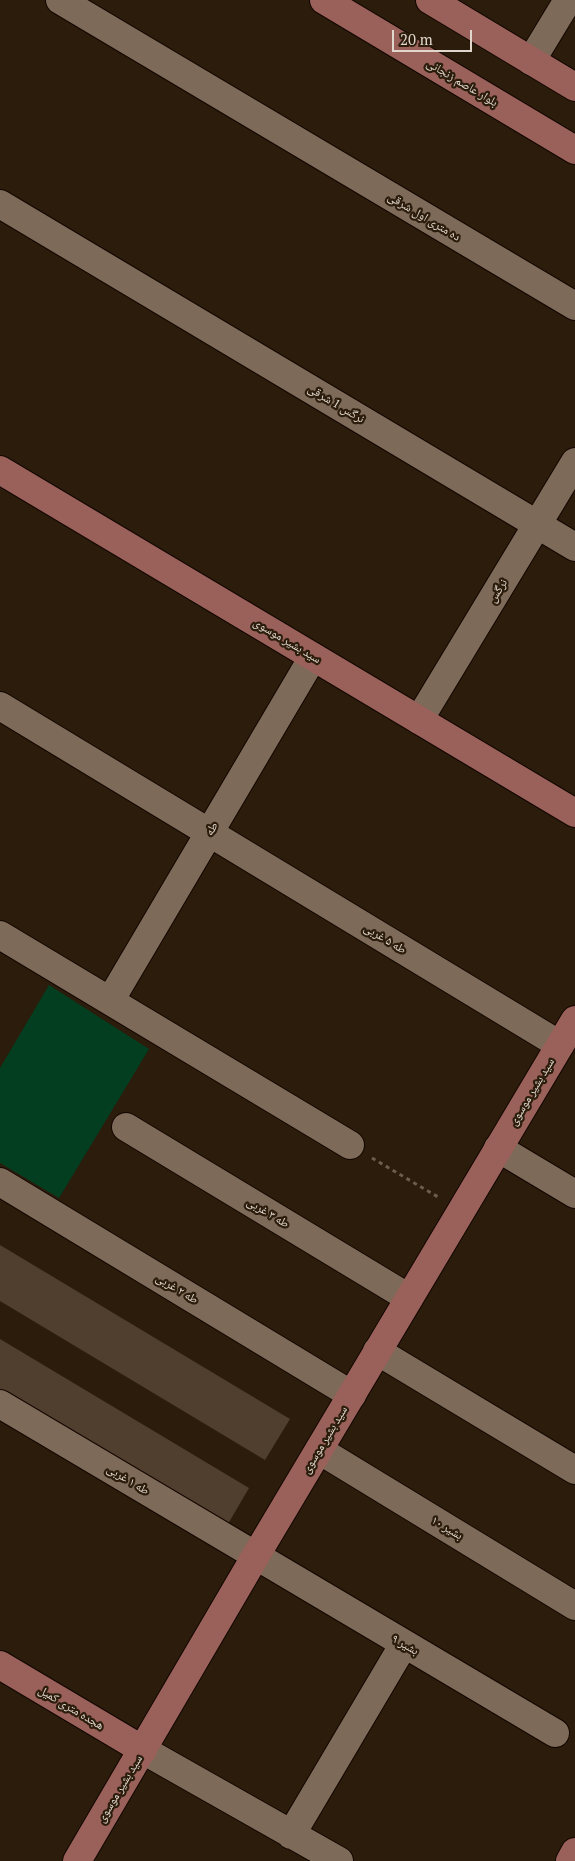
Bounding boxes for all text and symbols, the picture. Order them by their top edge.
scale bar [395,20,475,52]
text: 20 m [400,29,433,49]
street label: بلوار عاصم زنجانی [424,56,500,110]
street label: ده متری اول شرقی [385,190,463,244]
street label: نرگس 1 شرقی [305,381,367,427]
street label: نرگس [485,576,511,606]
street label: سید بشیر موسوی [251,615,323,667]
street label: طه [202,820,222,838]
street label: طه ۵ غربی [361,921,409,957]
street label: سید بشیر موسوی [506,1056,558,1128]
street label: طه ۳ غربی [244,1195,292,1231]
street label: طه ۲ غربی [153,1271,201,1307]
street label: سید بشیر موسوی [299,1404,351,1476]
street label: طه ۱ غربی [104,1462,152,1498]
street label: بشیر ۱۰ [429,1513,465,1543]
street label: بشیر ۹ [389,1632,421,1658]
street label: هجده متری کمیل [36,1683,106,1733]
street label: سید بشیر موسوی [94,1753,146,1825]

